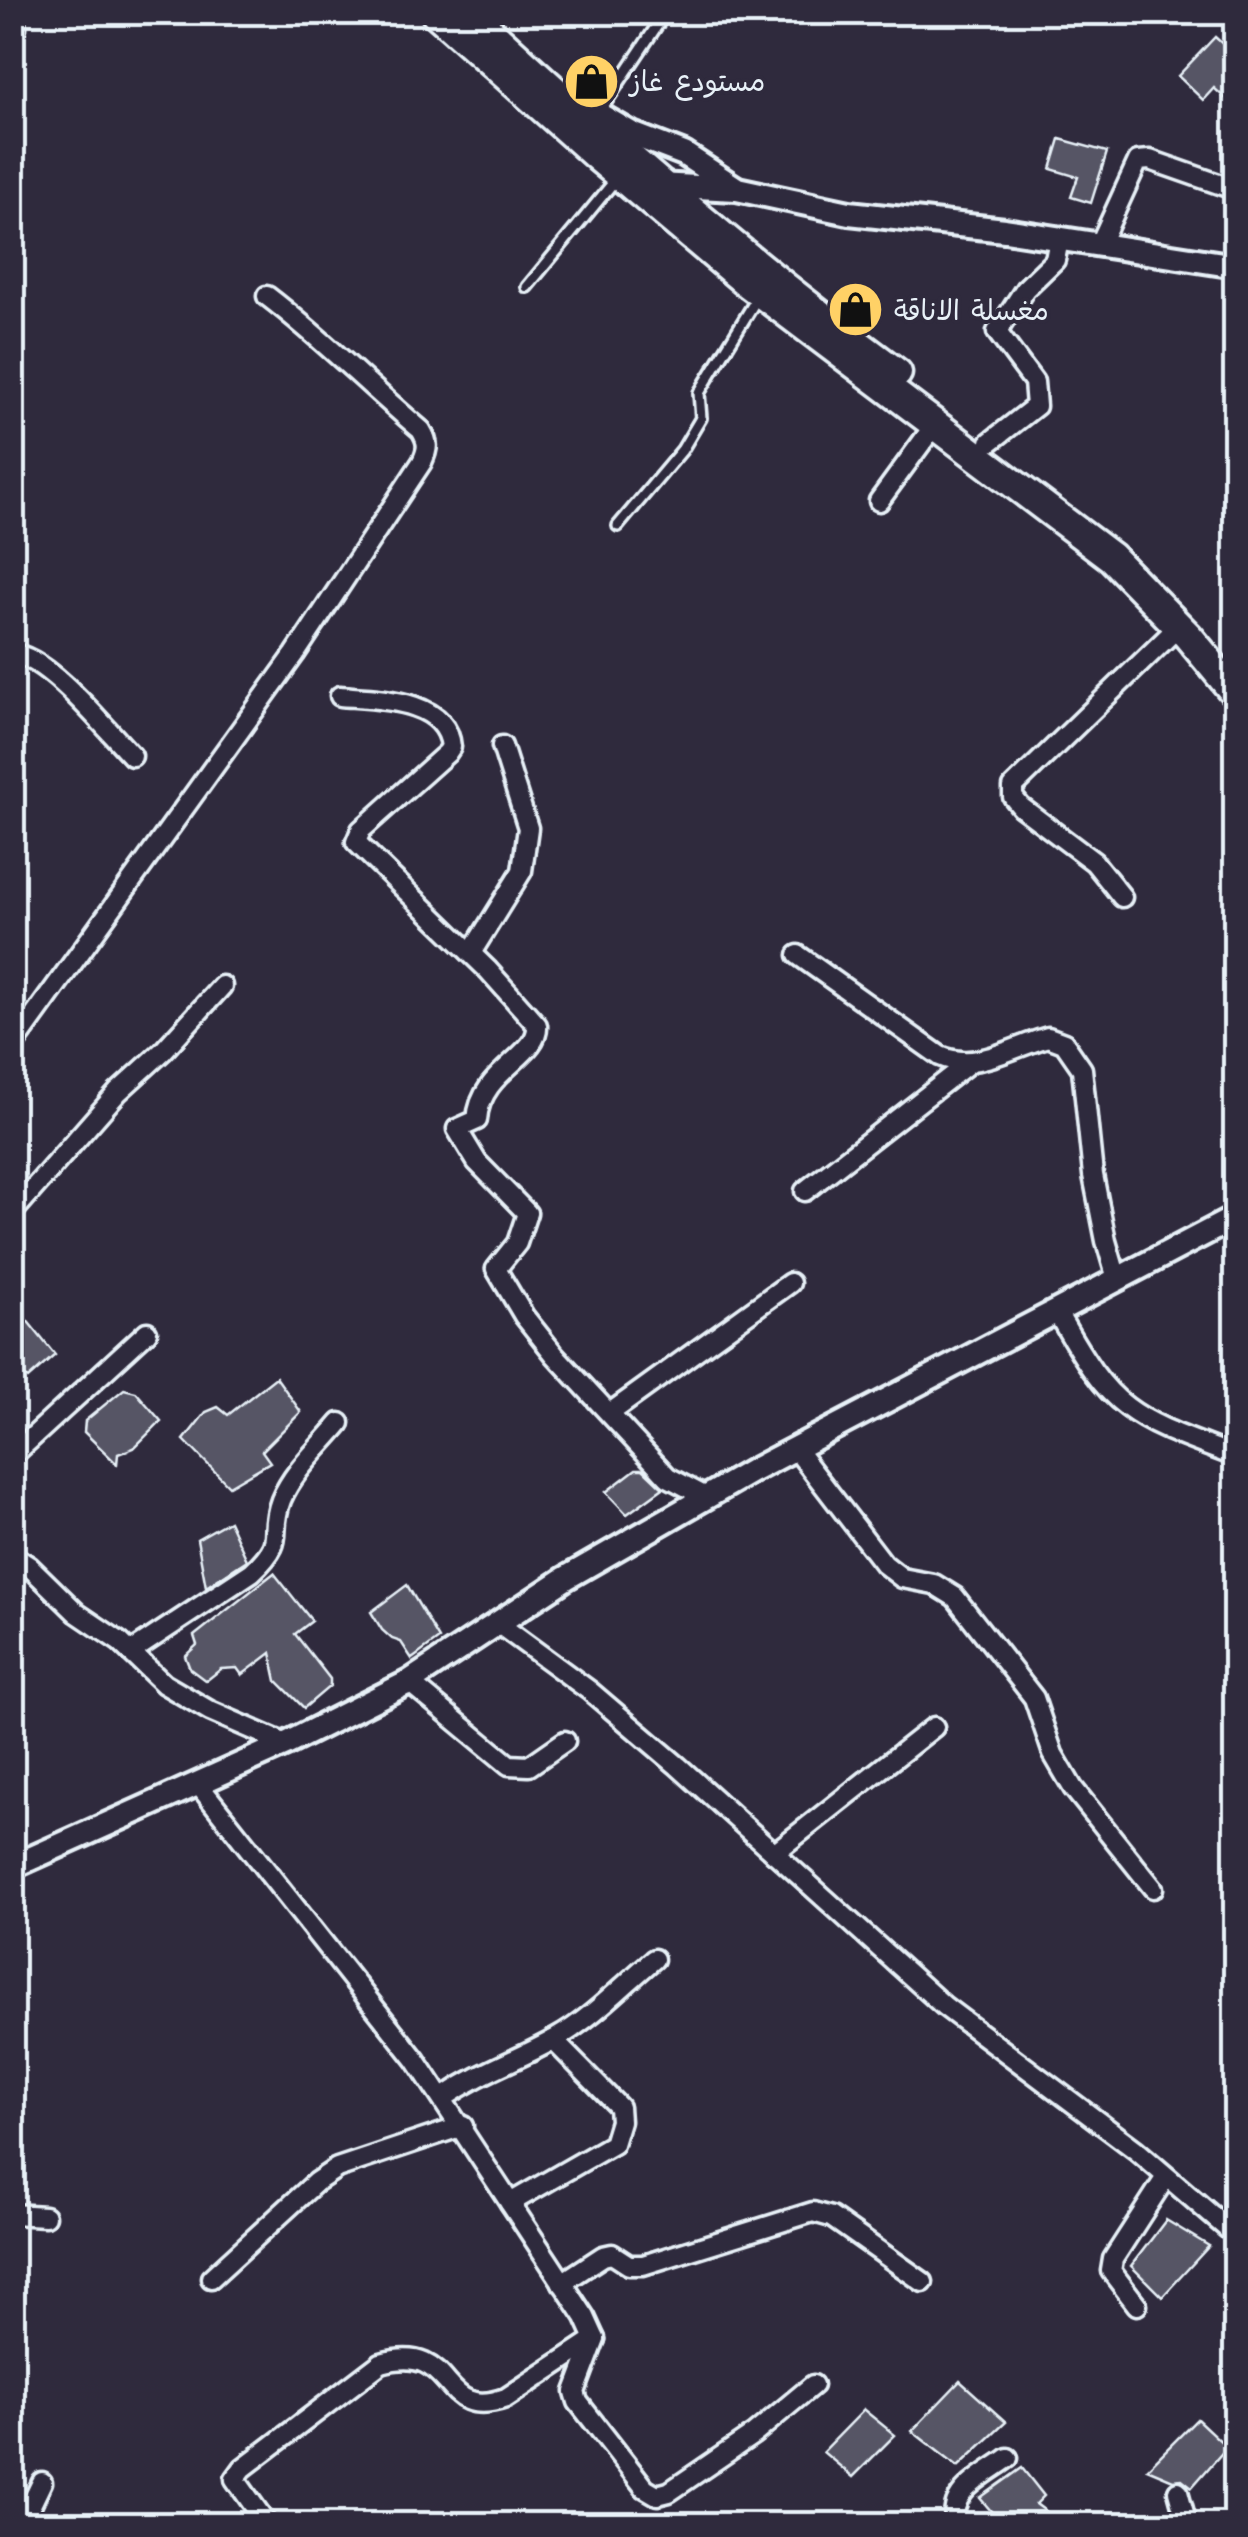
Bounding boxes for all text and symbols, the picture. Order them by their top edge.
shop icon: مستودع غاز [561,51,621,111]
place label: مستودع غاز [628,63,765,102]
shop icon: مغسلة الاناقة [825,280,885,340]
place label: مغسلة الاناقة [894,292,1049,331]

